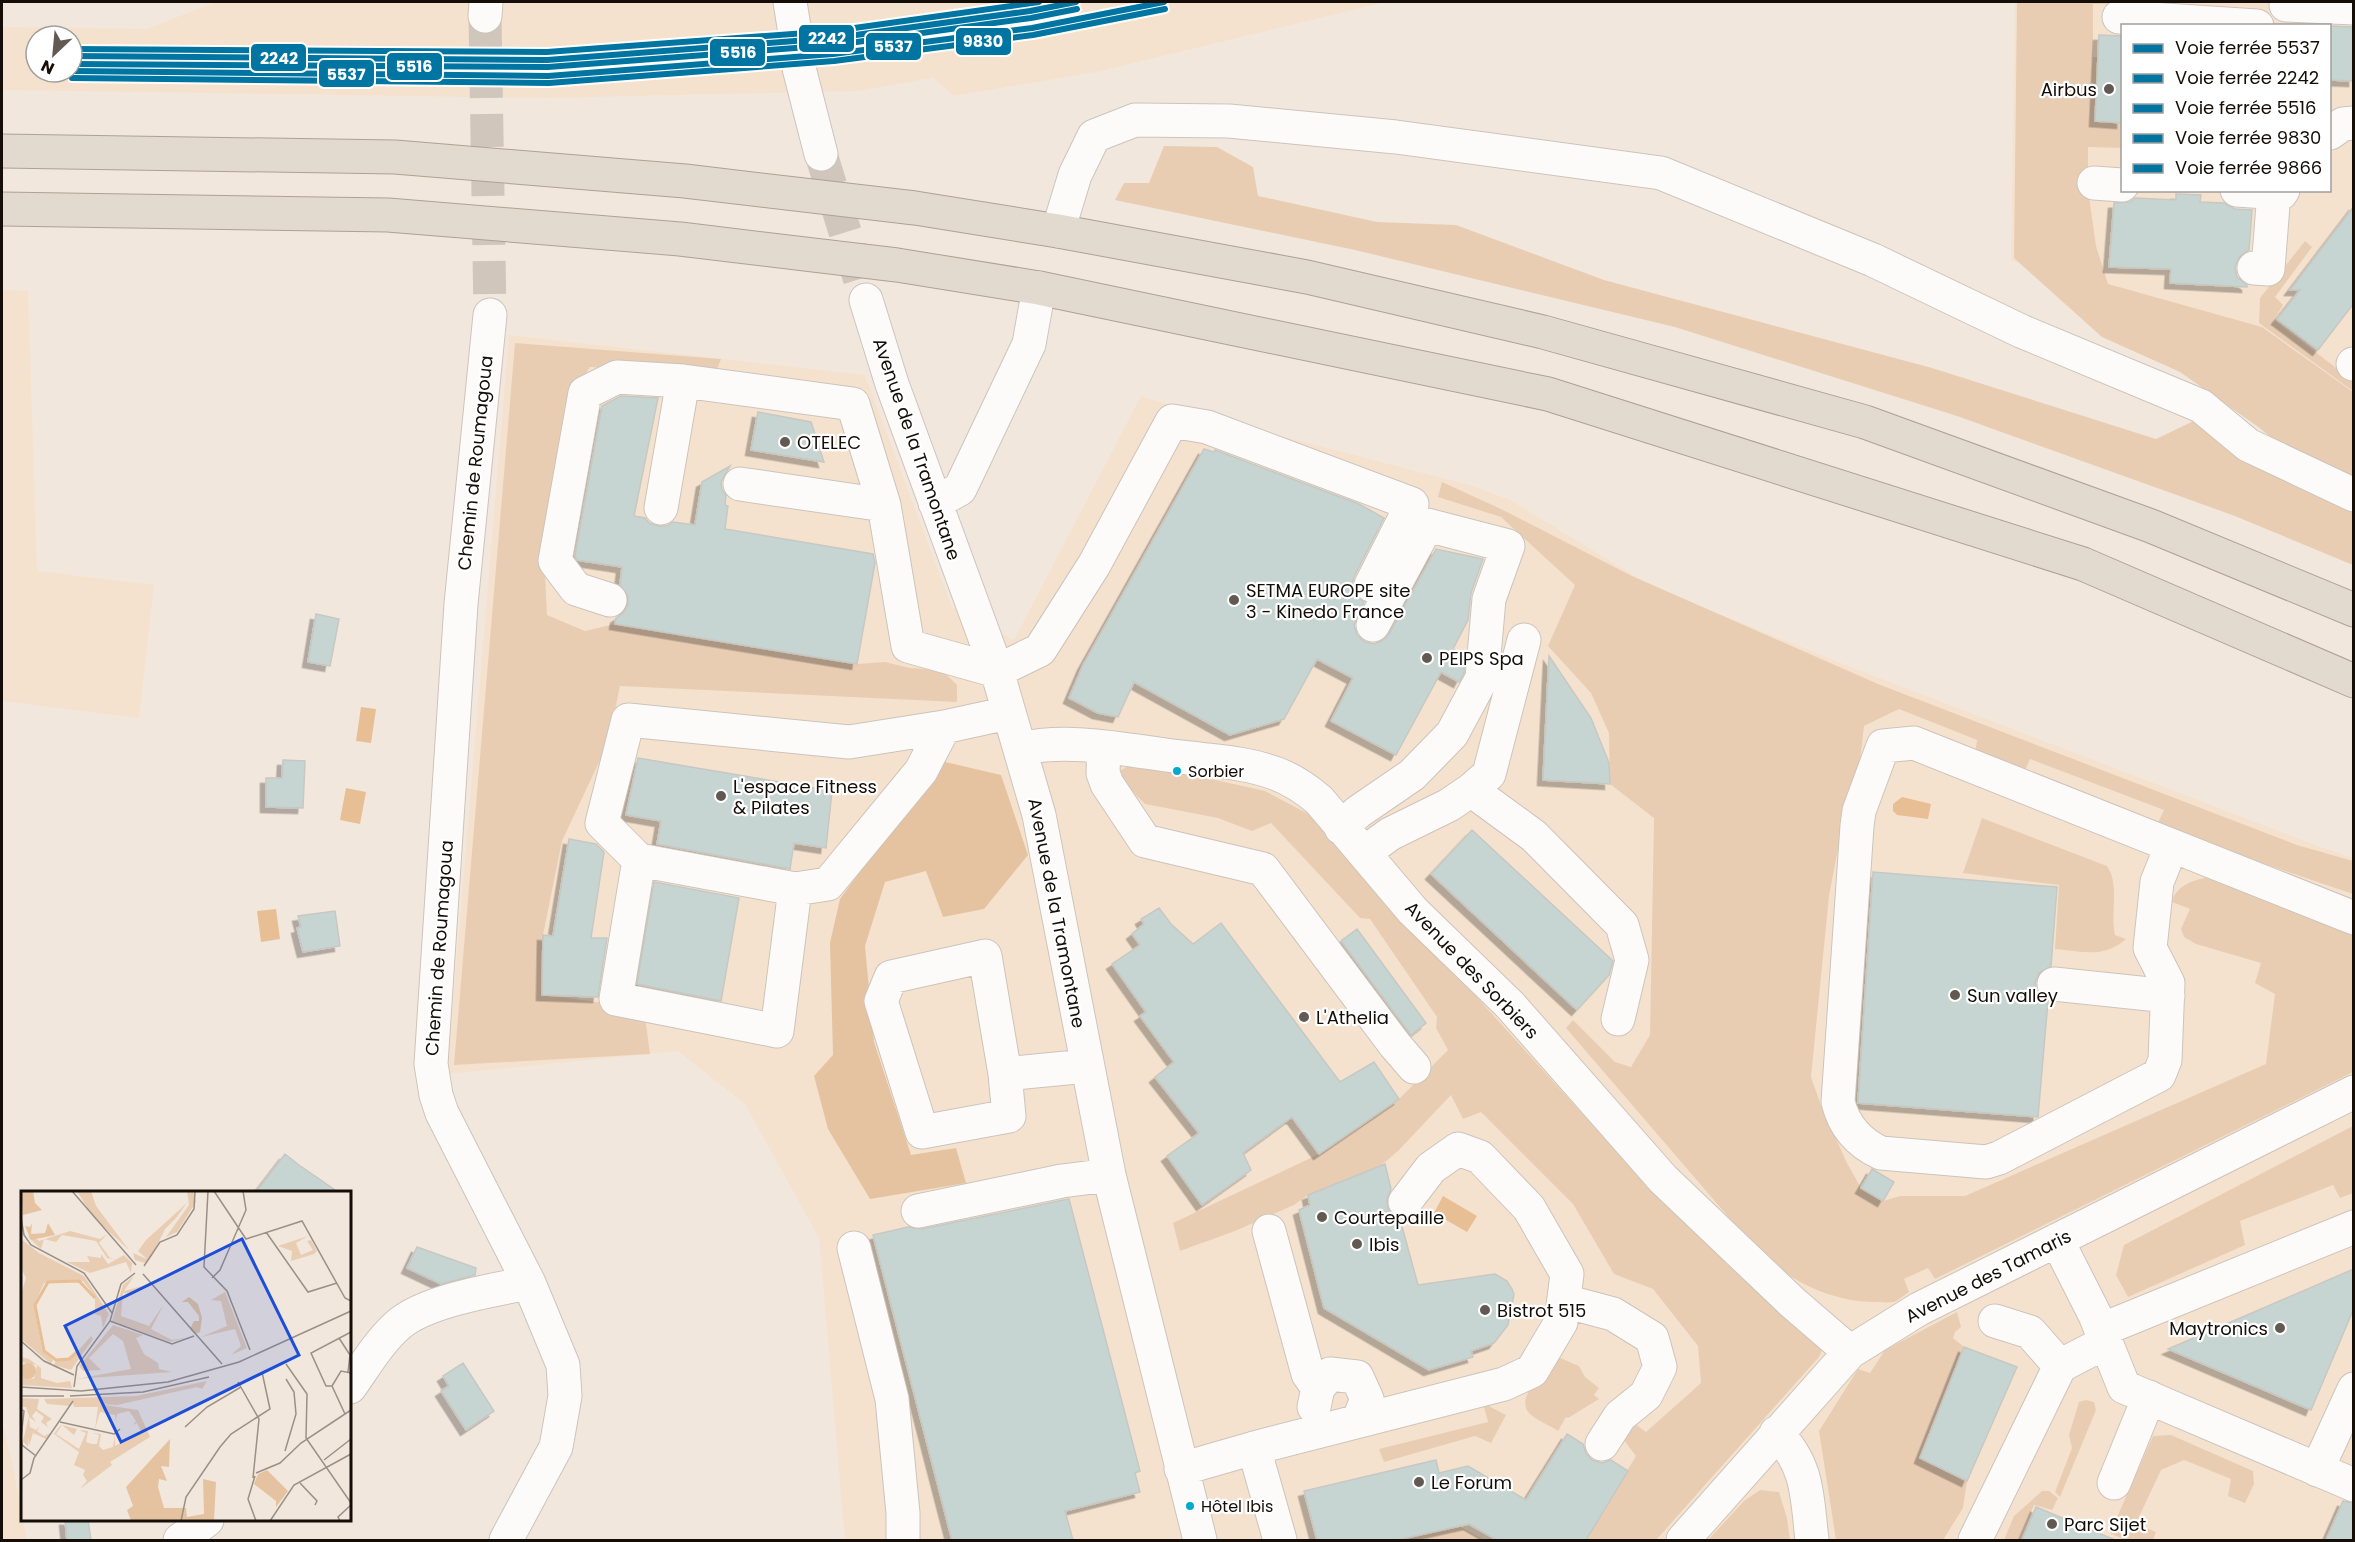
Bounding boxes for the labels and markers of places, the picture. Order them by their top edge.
place label: Airbus [2041,77,2097,102]
marker: Airbus [2102,82,2116,96]
place label: OTELEC [797,430,861,455]
marker: OTELEC [778,435,792,449]
place label: SETMA EUROPE site 3 - Kinedo France [1246,578,1410,624]
marker: SETMA EUROPE site 3 - Kinedo France [1227,593,1241,607]
place label: PEIPS Spa [1439,646,1524,671]
marker: PEIPS Spa [1420,651,1434,665]
place label: Sorbier [1188,760,1244,783]
marker: Sorbier [1171,765,1183,777]
place label: L'espace Fitness & Pilates [733,774,877,820]
marker: L'espace Fitness & Pilates [714,789,728,803]
place label: Sun valley [1967,983,2058,1008]
marker: Sun valley [1948,988,1962,1002]
place label: L'Athelia [1316,1005,1389,1030]
marker: L'Athelia [1297,1010,1311,1024]
place label: Courtepaille [1334,1205,1444,1230]
marker: Courtepaille [1315,1210,1329,1224]
place label: Ibis [1369,1232,1399,1257]
marker: Ibis [1350,1237,1364,1251]
place label: Bistrot 515 [1497,1298,1586,1323]
marker: Bistrot 515 [1478,1303,1492,1317]
place label: Maytronics [2169,1316,2268,1341]
marker: Maytronics [2273,1321,2287,1335]
place label: Le Forum [1431,1470,1512,1495]
marker: Le Forum [1412,1475,1426,1489]
place label: Hôtel Ibis [1201,1495,1273,1518]
marker: Hôtel Ibis [1184,1500,1196,1512]
place label: Parc Sijet [2064,1512,2146,1537]
marker: Parc Sijet [2045,1517,2059,1531]

